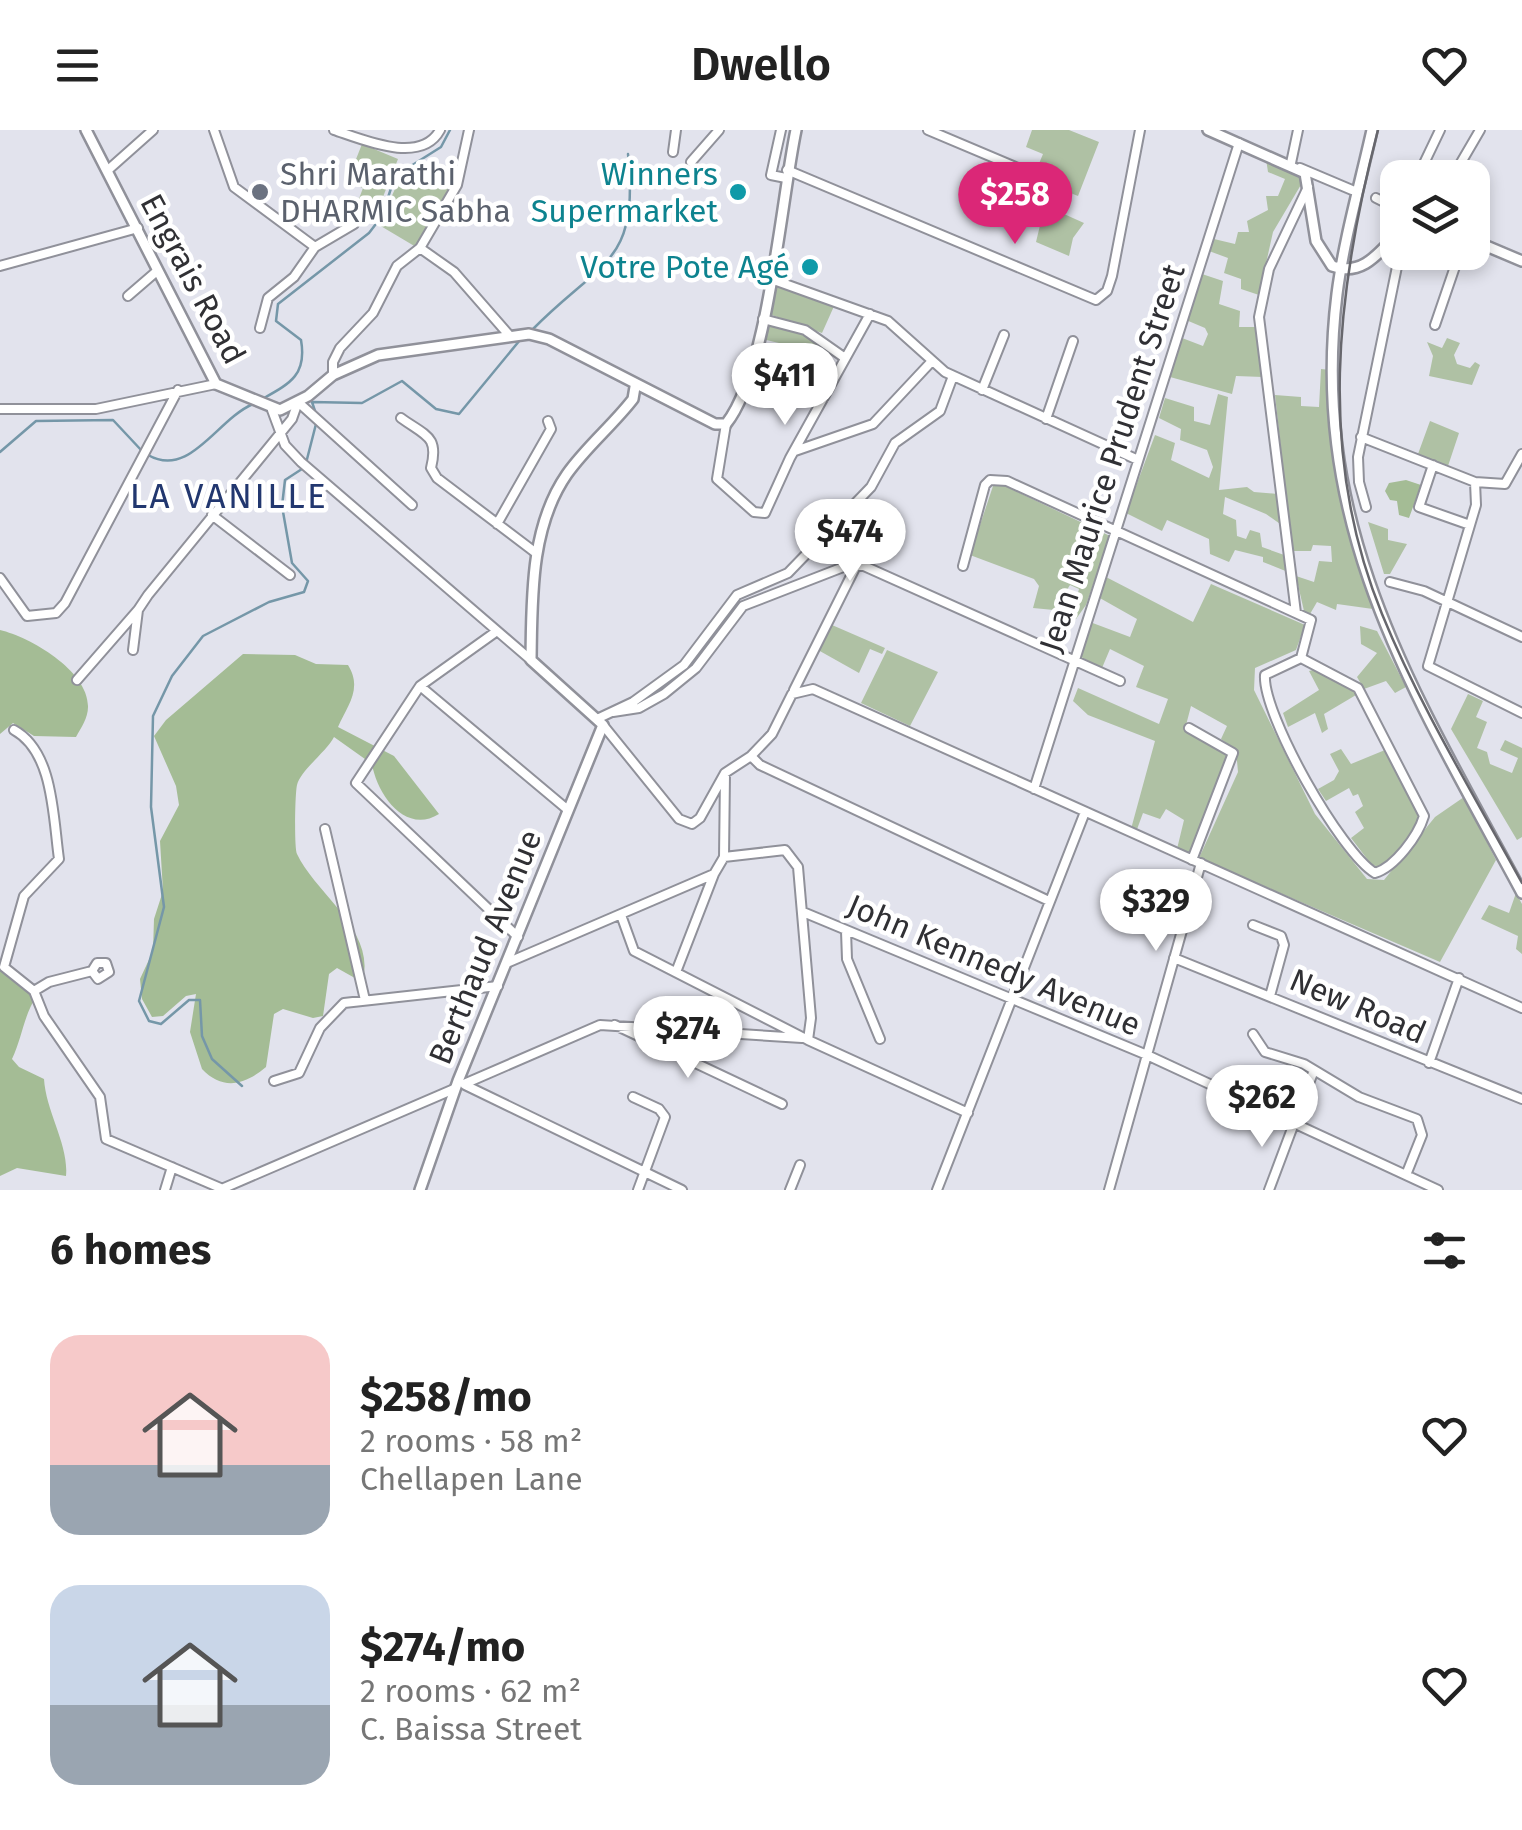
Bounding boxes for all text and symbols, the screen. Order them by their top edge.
icon: menu [50,38,105,93]
text: Dwello [691,38,831,92]
icon: heart [1417,38,1472,93]
place label: Shri Marathi DHARMIC Sabha [280,155,511,230]
place label: Winners Supermarket [531,155,718,230]
map controls [1380,160,1490,270]
button: layers [1380,160,1490,270]
pin: $258 [956,162,1074,247]
text: $258 [980,175,1050,213]
marker: Shri Marathi DHARMIC Sabha [249,181,271,203]
marker: Winners Supermarket [727,181,749,203]
street label: Engrais Road [132,187,254,371]
place label: Votre Pote Agé [580,248,790,286]
marker: Votre Pote Agé [799,256,821,278]
street label: Jean Maurice Prudent Street [1031,259,1193,657]
pin: $411 [726,343,844,428]
text: $411 [754,356,816,394]
district label: LA VANILLE [130,475,328,517]
pin: $474 [791,499,909,584]
text: $474 [817,512,883,550]
street label: Berthaud Avenue [421,824,549,1070]
pin: $329 [1097,869,1215,954]
text: $329 [1122,882,1190,920]
street label: John Kennedy Avenue [842,886,1146,1044]
street label: New Road [1284,960,1432,1052]
pin: $274 [629,996,747,1081]
text: $274 [655,1009,721,1047]
pin: $262 [1203,1065,1321,1150]
text: $262 [1228,1078,1296,1116]
icon: filters [1417,1223,1472,1278]
text: 6 homes [50,1225,211,1275]
text: $258/mo [360,1372,532,1422]
icon: home [130,1375,250,1495]
icon: heart [1417,1408,1472,1463]
text: 2 rooms · 58 m² [360,1422,582,1460]
text: Chellapen Lane [360,1460,583,1498]
text: $274/mo [360,1622,525,1672]
icon: home [130,1625,250,1745]
icon: heart [1417,1658,1472,1713]
text: 2 rooms · 62 m² [360,1672,581,1710]
text: C. Baissa Street [360,1710,582,1748]

